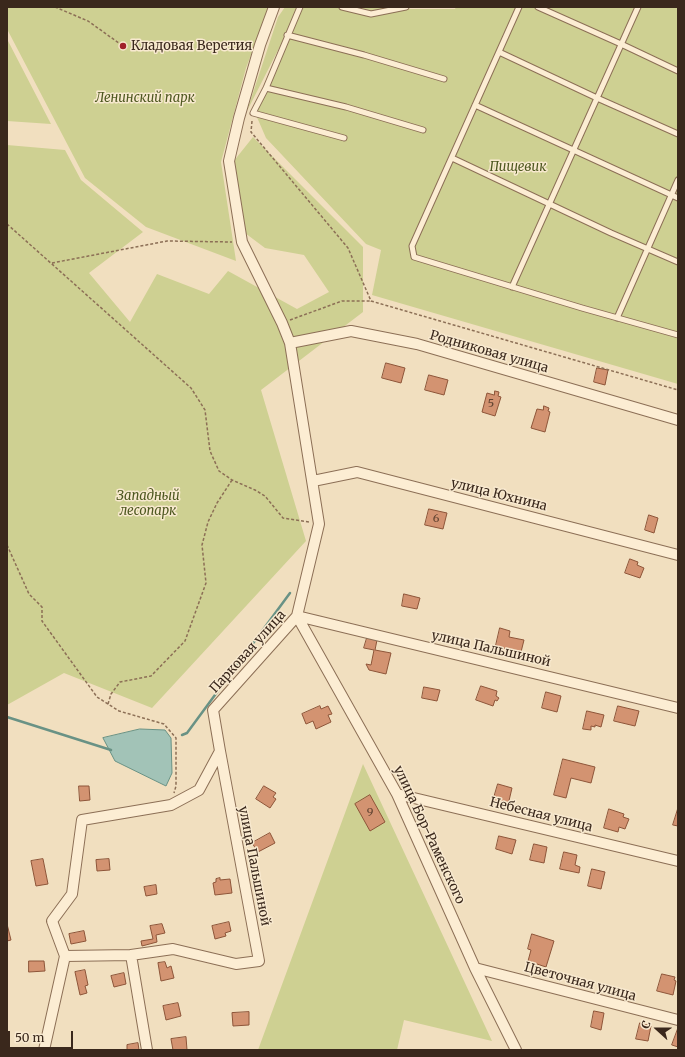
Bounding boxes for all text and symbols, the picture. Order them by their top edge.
place label: Кладовая Веретия [131,38,252,54]
marker: Кладовая Веретия [118,41,128,51]
park label: Ленинский парк [95,90,195,106]
park label: Пищевик [490,159,546,175]
street label: Родниковая улица [428,328,550,376]
house number: 5 [488,397,494,411]
street label: улица Юхнина [449,476,549,514]
park label: Западный лесопарк [116,488,180,519]
house number: 6 [433,512,439,526]
street label: Парковая улица [207,607,289,697]
street label: улица Пальшиной [430,628,552,670]
street label: улица Бор-Раменского [390,763,468,907]
street label: Небесная улица [488,795,594,835]
street label: улица Пальшиной [235,805,273,927]
house number: 9 [367,806,373,820]
street label: Цветочная улица [522,960,638,1004]
north arrow [637,1009,677,1049]
text: С [638,1019,654,1031]
scale bar [10,1023,75,1049]
text: 50 m [15,1030,44,1045]

